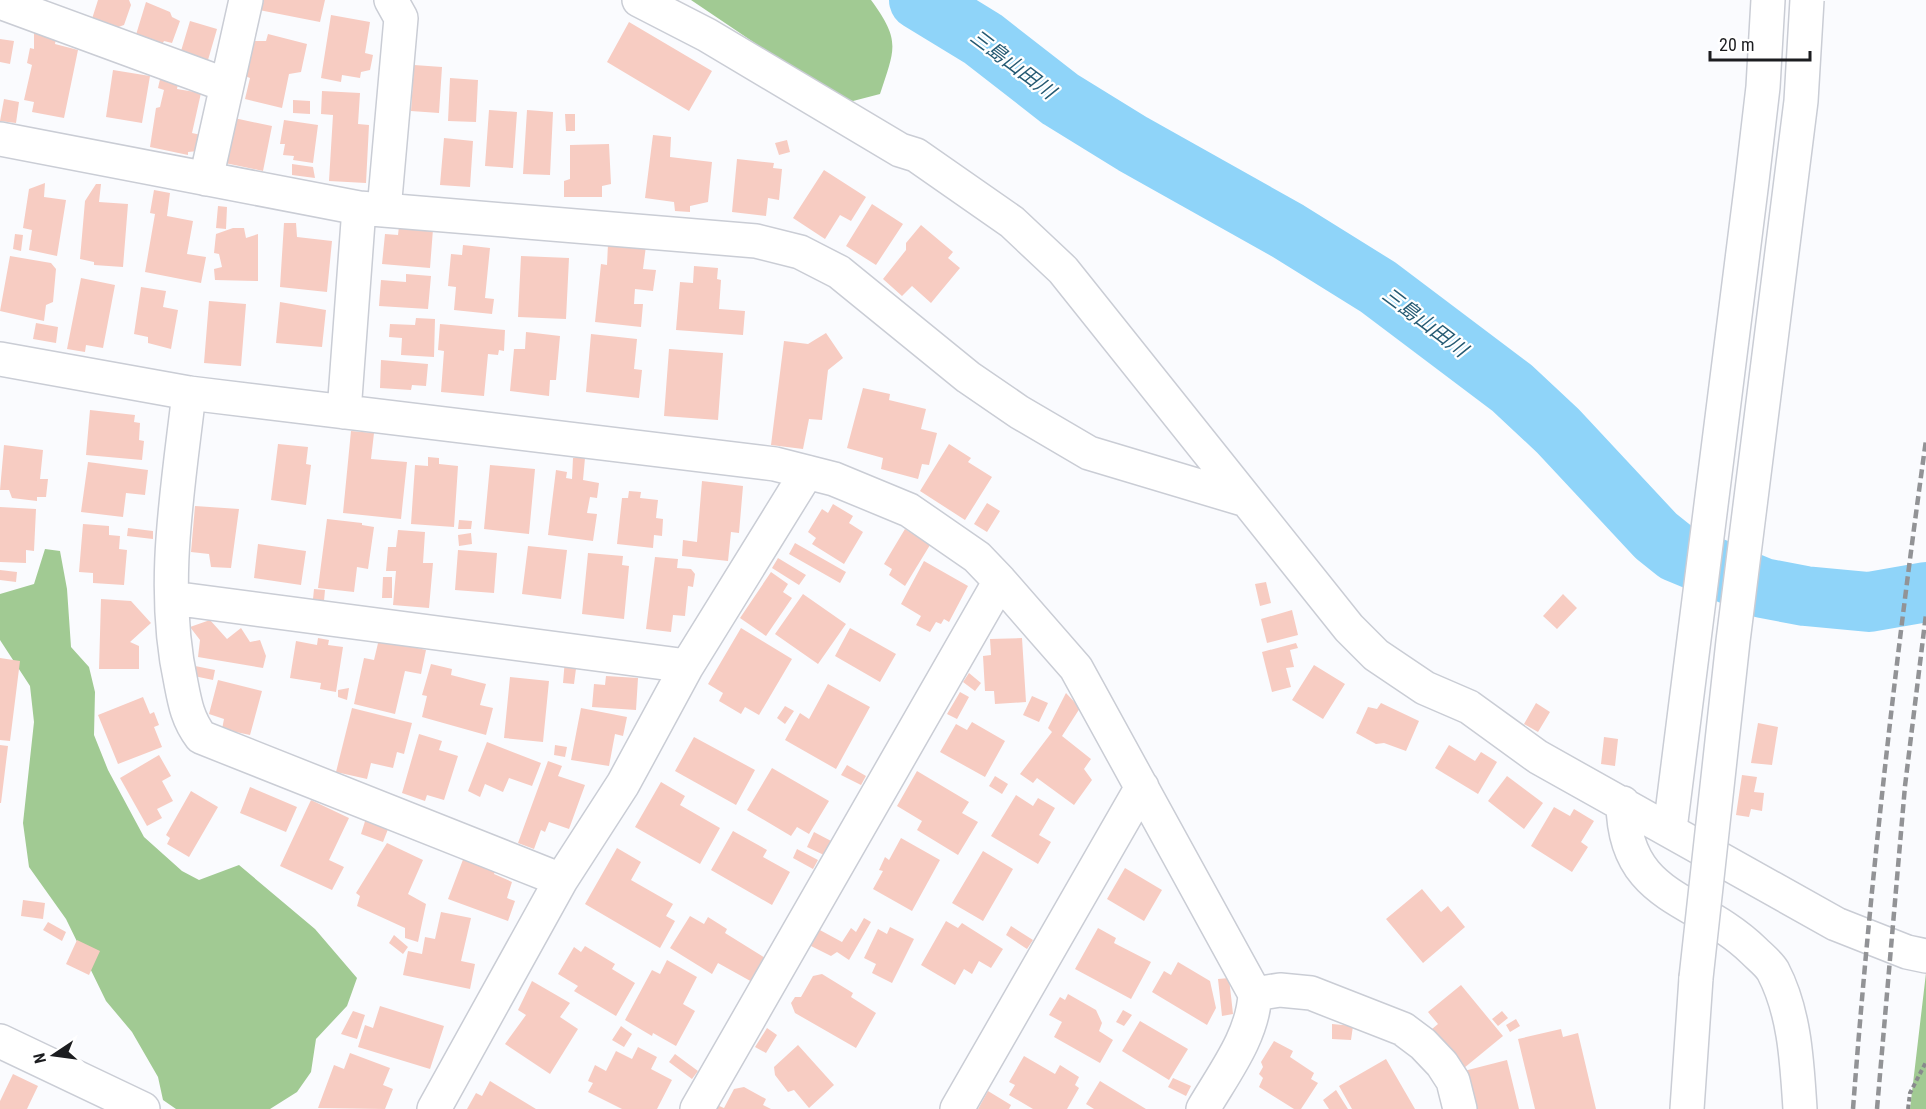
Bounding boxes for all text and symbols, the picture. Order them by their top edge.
water label: 三島山田川 [966,24,1062,105]
scale bar [1710,24,1810,62]
text: 20 m [1719,34,1754,55]
water label: 三島山田川 [1378,282,1474,363]
north arrow [24,1025,84,1085]
text: N [30,1051,50,1065]

